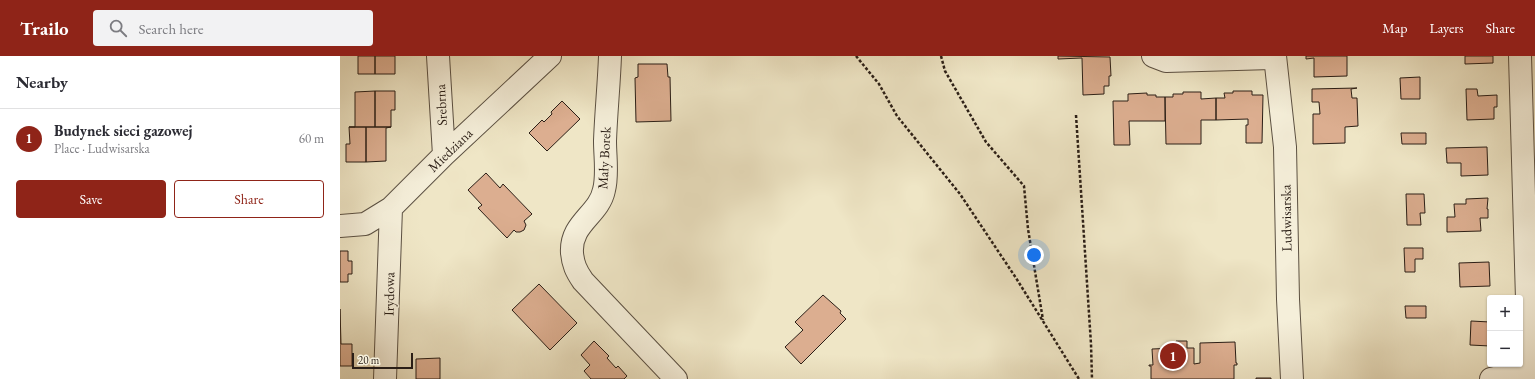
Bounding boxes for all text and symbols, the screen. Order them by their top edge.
search box [93,10,373,46]
text: Trailo [20,16,69,41]
icon: search [107,17,129,39]
text: Search here [139,19,204,38]
text: Map [1382,19,1407,37]
text: Layers [1429,19,1464,37]
text: Share [1486,19,1515,37]
text: Nearby [16,71,68,93]
street label: Srebrna [431,83,451,126]
text: Budynek sieci gazowej [54,121,193,140]
street label: Miedziana [424,124,477,176]
street label: Mały Borek [593,126,615,190]
text: 1 [26,130,32,147]
text: 60 m [299,130,324,147]
text: Place · Ludwisarska [54,140,150,157]
button: Save [16,180,166,218]
button: Share [174,180,324,218]
street label: Ludwisarska [1276,184,1296,252]
your location [1024,245,1044,265]
street label: Irydowa [380,271,398,316]
map controls [1487,295,1523,367]
button: + [1487,295,1523,331]
button: − [1487,331,1523,367]
pin: 1 [1160,341,1186,371]
scale bar [352,351,413,370]
text: 20 m [358,353,379,367]

